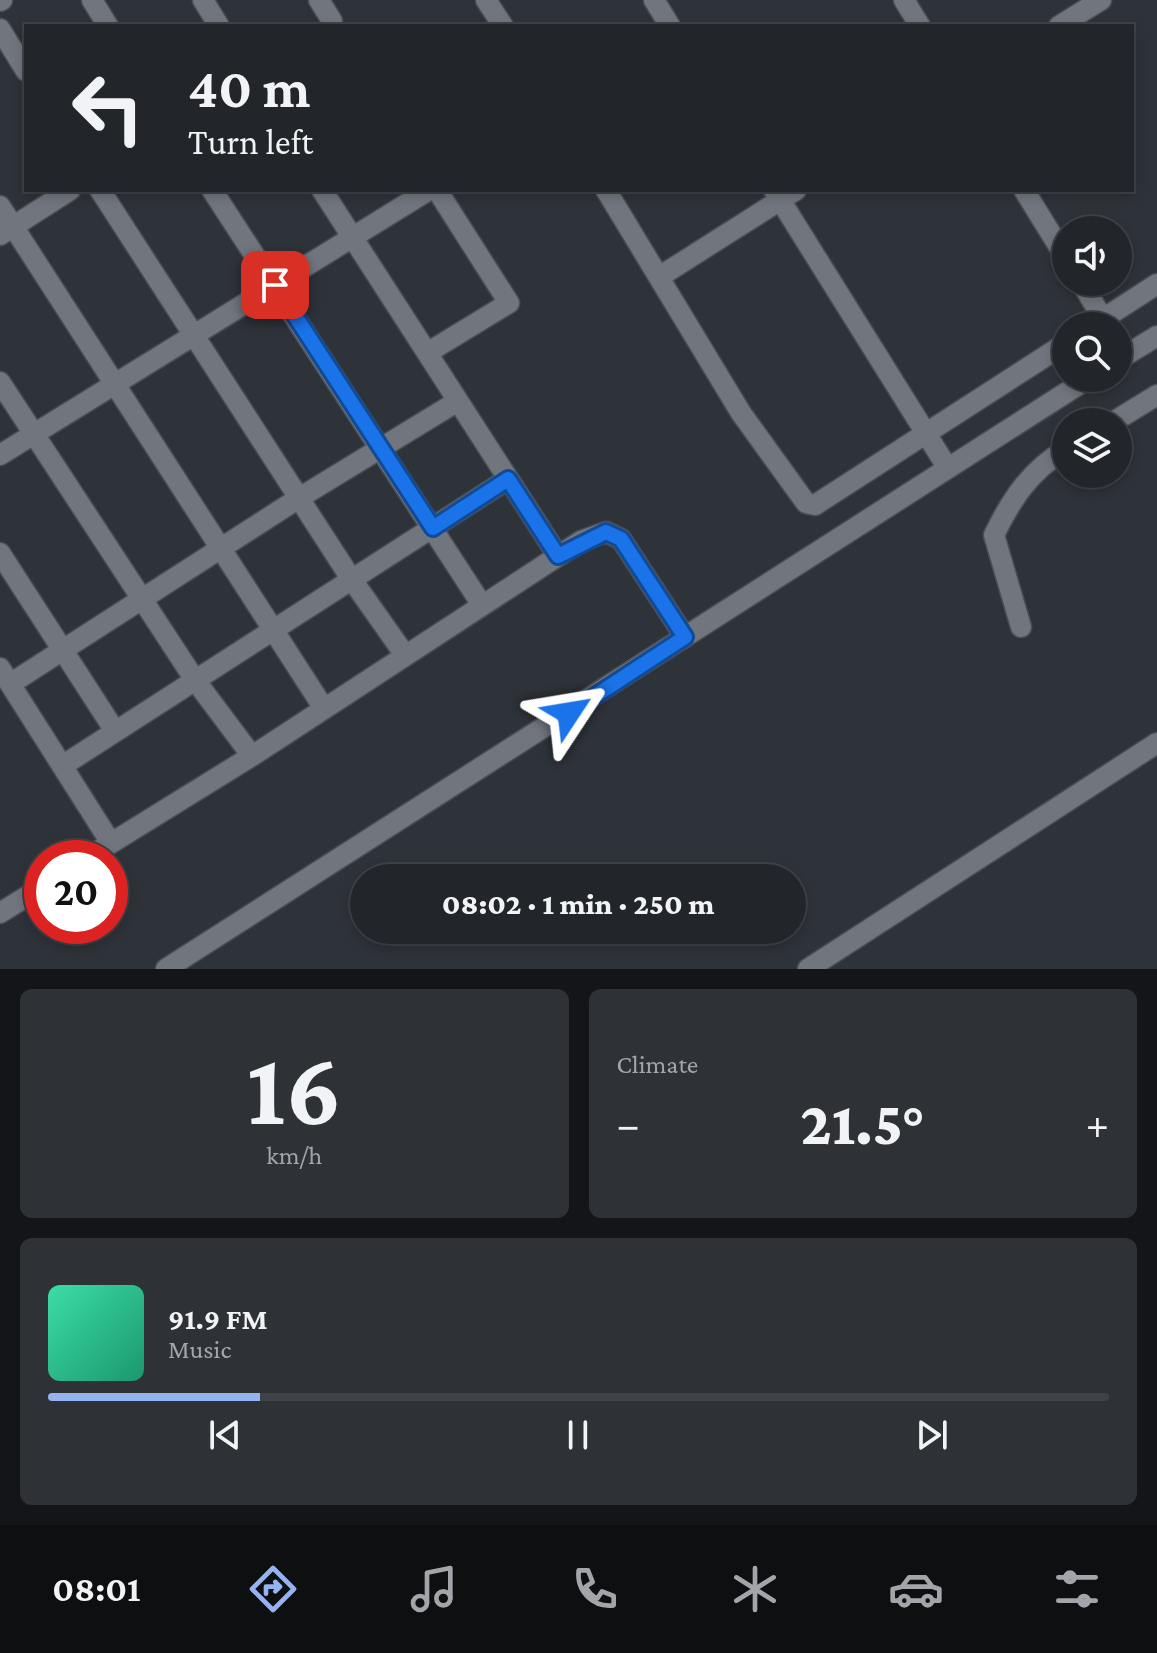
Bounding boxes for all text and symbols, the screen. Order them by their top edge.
icon: left [56,56,160,160]
text: 40 m [188,57,310,119]
text: Turn left [188,122,313,162]
map controls [1052,216,1132,488]
button: sound [1052,216,1132,296]
pin [241,251,309,319]
icon: arrive [253,263,297,307]
button: search [1052,312,1132,392]
button: layers [1052,408,1132,488]
position arrow [527,671,611,755]
speed limit sign: 20 [24,840,128,944]
text: 08:02 · 1 min · 250 m [442,887,714,920]
text: 16 [246,1031,342,1146]
text: Climate [617,1050,698,1079]
text: 21.5° [800,1090,925,1157]
text: − [617,1100,640,1148]
text: + [1086,1100,1109,1148]
text: km/h [266,1141,322,1170]
text: 91.9 FM [168,1302,268,1335]
text: Music [168,1335,231,1364]
icon: previous [203,1413,247,1457]
icon: pause [556,1413,600,1457]
icon: next [910,1413,954,1457]
icon: directions [245,1561,301,1617]
icon: music [406,1561,462,1617]
icon: phone [567,1561,623,1617]
icon: climate [727,1561,783,1617]
icon: car [888,1561,944,1617]
icon: filters [1049,1561,1105,1617]
text: 08:01 [52,1569,141,1609]

